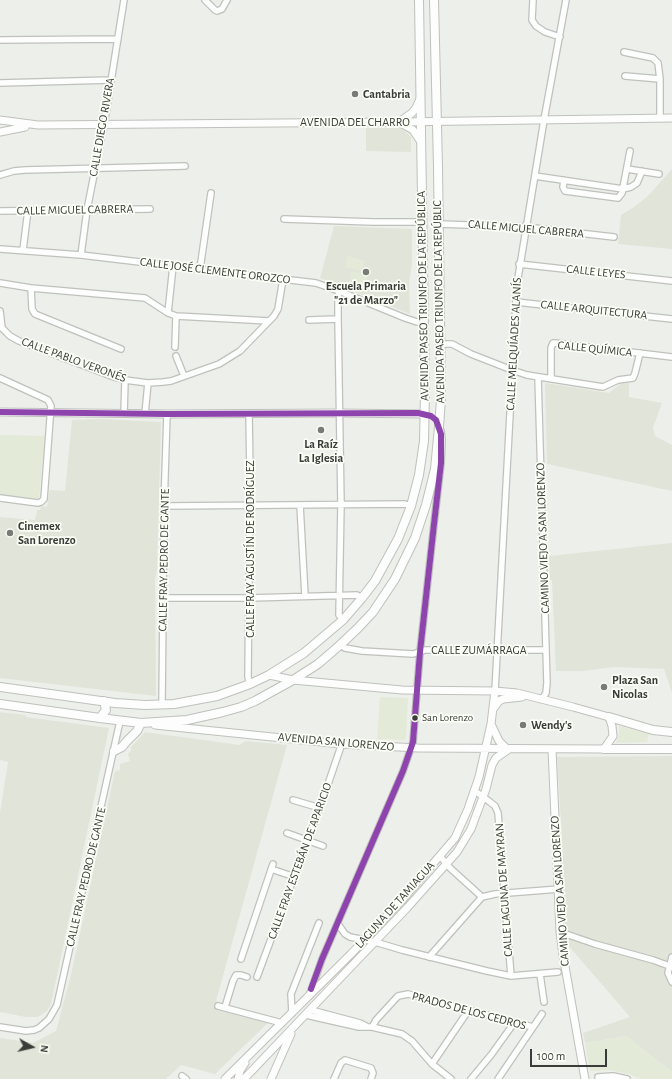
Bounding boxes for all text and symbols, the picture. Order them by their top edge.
street label: CALLE DIEGO RIVERA [86,76,118,178]
place label: Cantabria [363,87,410,101]
marker: Cantabria [350,89,360,99]
street label: AVENIDA DEL CHARRO [300,115,410,129]
street label: AVENIDA PASEO TRIUNFO DE LA REPÚBLICA [414,191,432,401]
street label: AVENIDA PASEO TRIUNFO DE LA REPÚBLIC [430,200,448,404]
street label: CALLE MIGUEL CABRERA [17,202,133,218]
street label: CALLE MIGUEL CABRERA [467,217,585,241]
street label: CALLE JOSÉ CLEMENTE OROZCO [139,255,291,287]
street label: CALLE LEYES [566,262,626,282]
marker: Escuela Primaria "21 de Marzo" [361,267,371,277]
street label: CALLE MELQUÍADES ALANÍS [503,277,525,411]
place label: Escuela Primaria "21 de Marzo" [326,279,406,307]
street label: CALLE ARQUITECTURA [540,297,648,323]
street label: CALLE PABLO VERONÉS [20,334,128,386]
street label: CALLE QUÍMICA [557,338,633,360]
marker: La Raíz La Iglesia [316,425,326,435]
place label: La Raíz La Iglesia [299,437,343,465]
street label: CALLE FRAY AGUSTÍN DE RODRÍGUEZ [243,460,257,638]
street label: CAMINO VIEJO A SAN LORENZO [533,462,553,614]
street label: CALLE FRAY PEDRO DE GANTE [156,489,172,631]
place label: Cinemex San Lorenzo [18,519,76,547]
marker: Cinemex San Lorenzo [5,528,15,538]
street label: CALLE ZUMÁRRAGA [431,643,527,657]
place label: Plaza San Nicolas [612,673,658,701]
marker: Plaza San Nicolas [599,682,609,692]
place label: San Lorenzo [422,711,473,725]
marker: San Lorenzo [410,713,420,723]
place label: Wendy's [531,718,572,732]
marker: Wendy's [518,720,528,730]
street label: AVENIDA SAN LORENZO [277,730,395,754]
street label: CALLE FRAY ESTEBÁN DE APARICIO [265,781,335,941]
street label: CALLE FRAY PEDRO DE GANTE [63,806,109,948]
street label: CAMINO VIEJO A SAN LORENZO [548,815,572,967]
street label: CALLE LAGUNA DE MAYRAN [492,823,516,957]
street label: LAGUNA DE TAMIAGUA [352,859,438,951]
street label: PRADOS DE LOS CEDROS [410,989,528,1033]
north arrow [12,1027,52,1067]
scale bar [532,1041,609,1067]
text: N [38,1044,50,1053]
text: 100 m [537,1050,565,1062]

